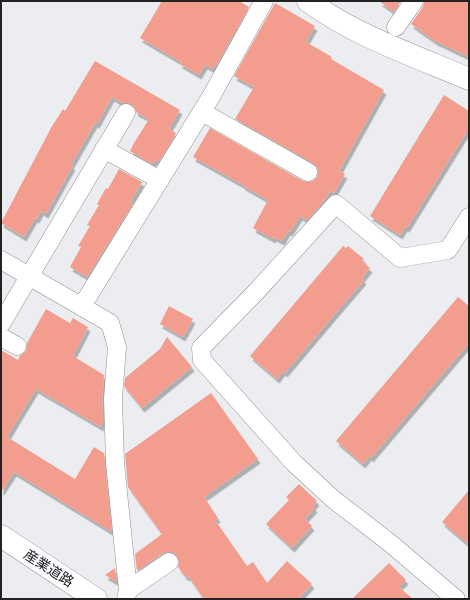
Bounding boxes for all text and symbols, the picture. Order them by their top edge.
street label: 産業道路 [21,547,76,590]

